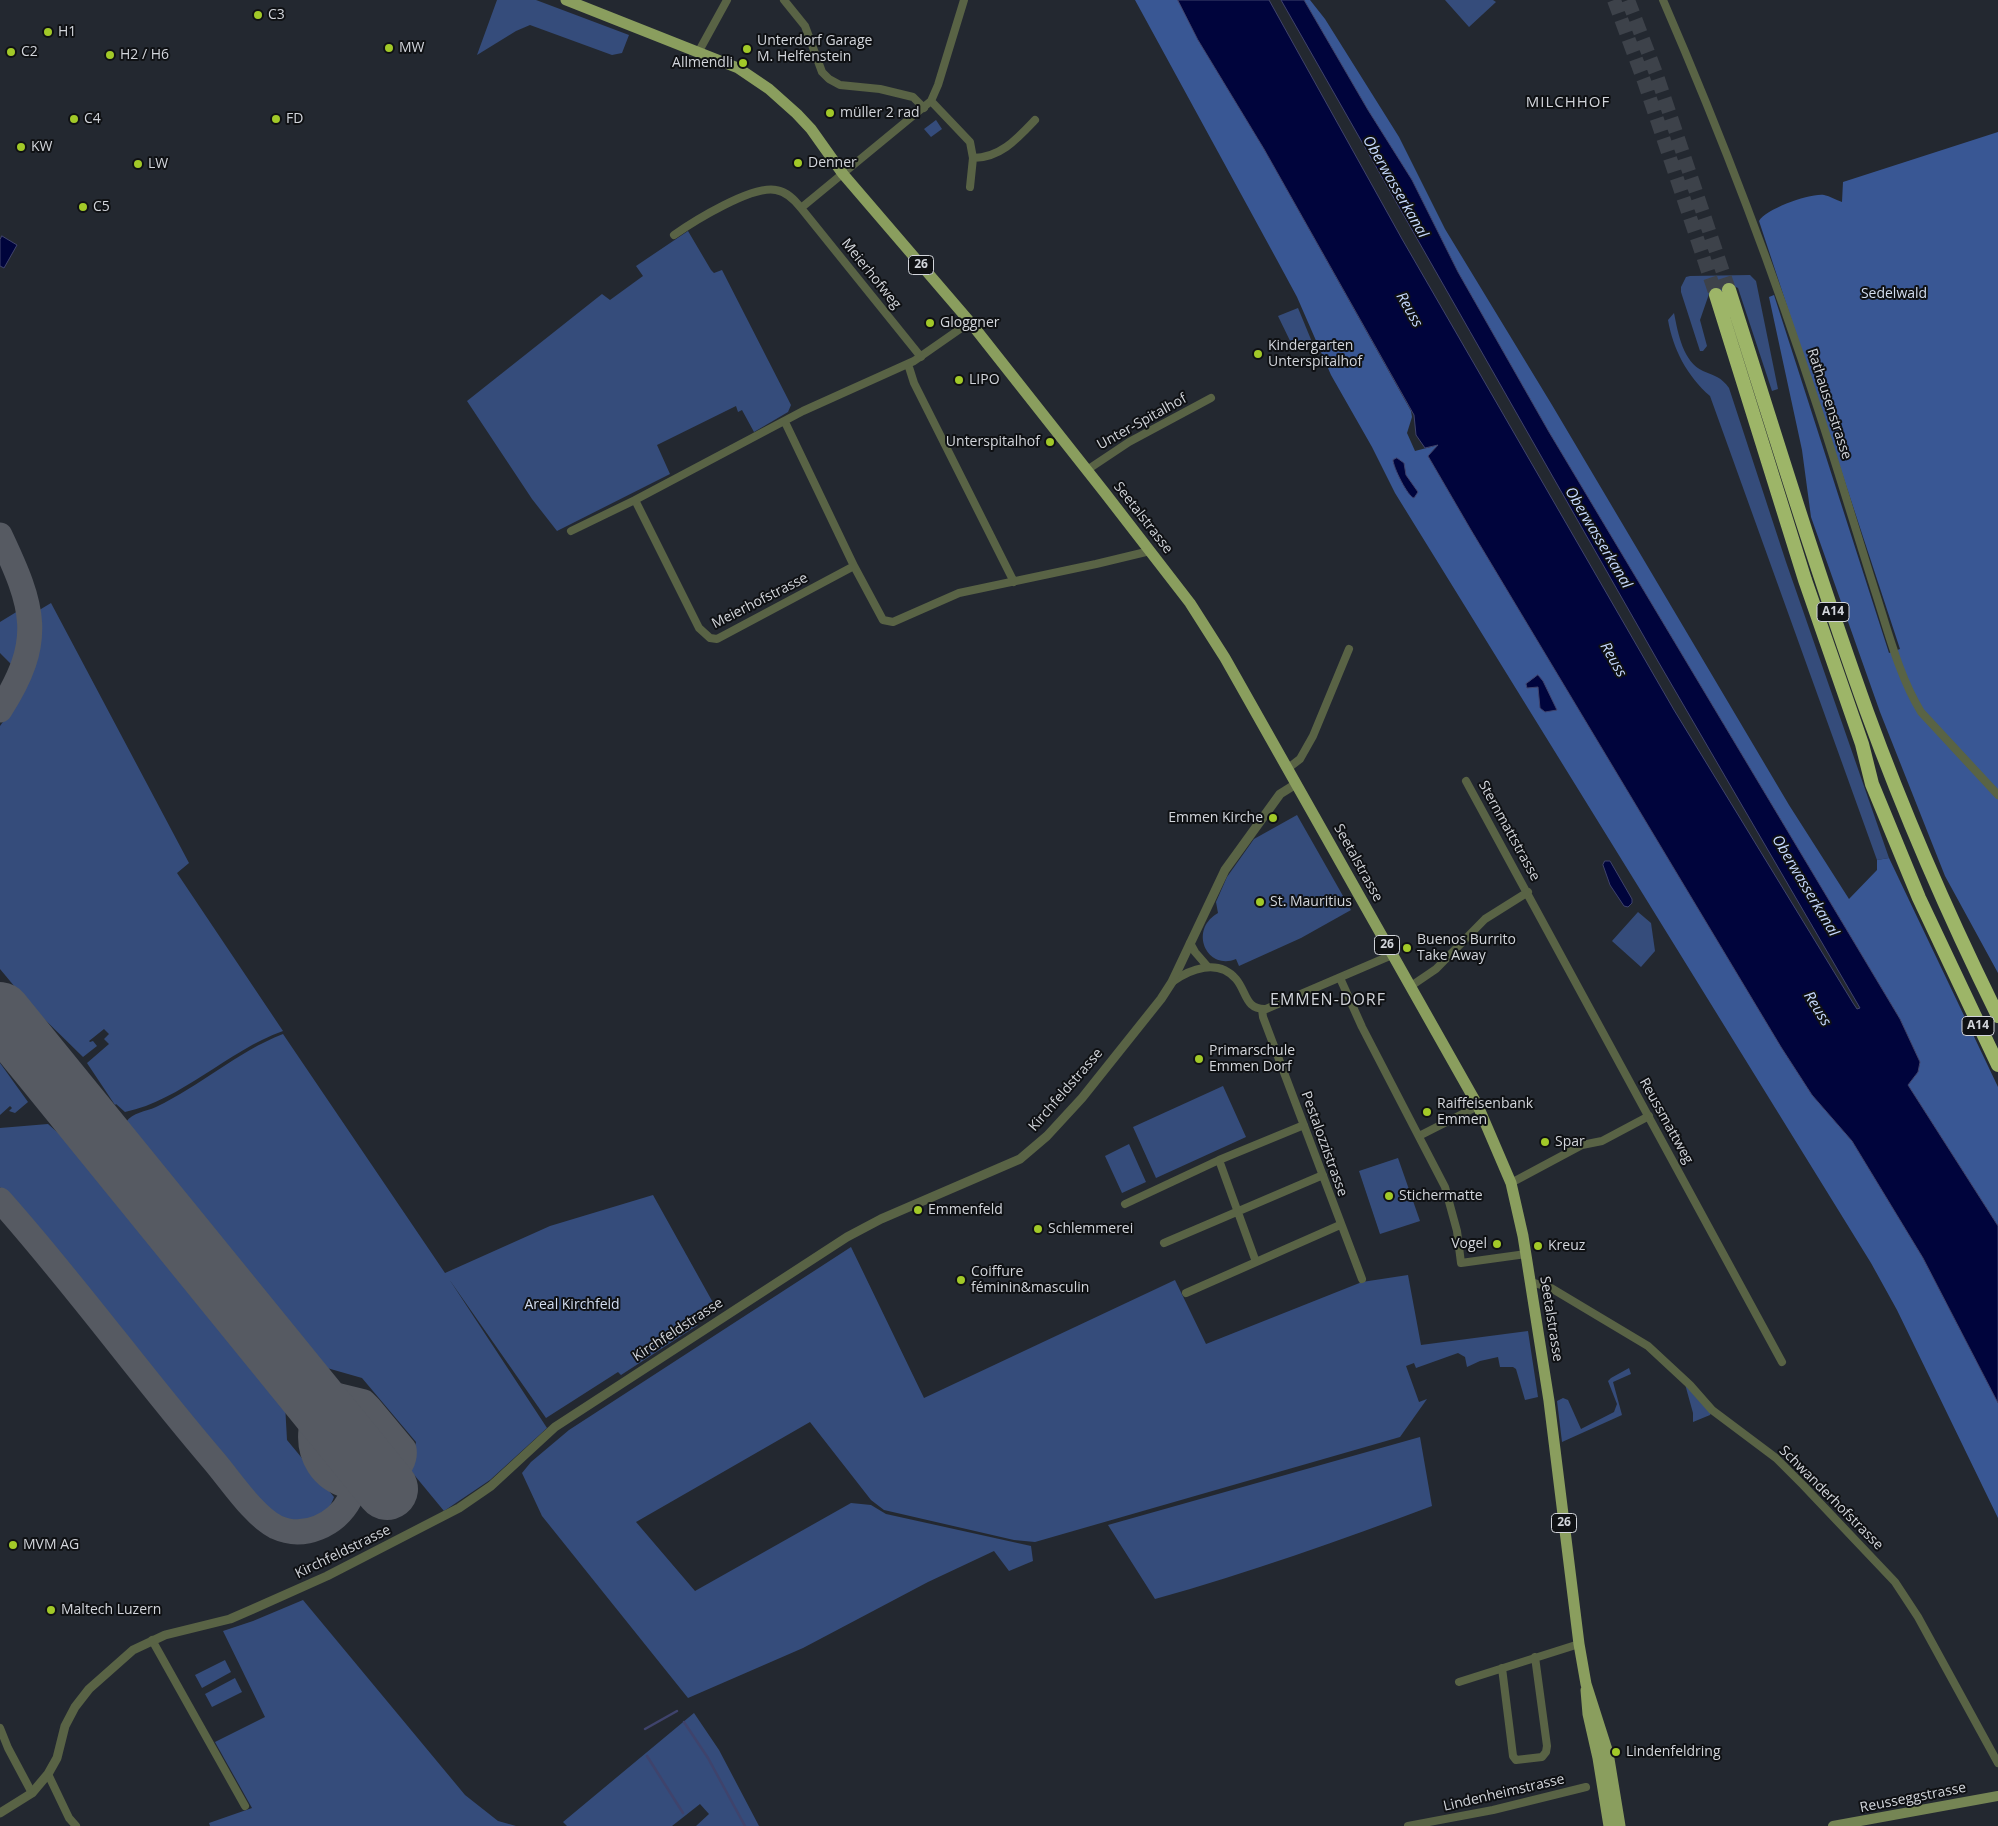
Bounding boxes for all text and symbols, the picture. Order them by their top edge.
place label: C3 [268,7,285,23]
marker: C3 [252,9,264,21]
place label: H1 [58,24,76,40]
marker: H1 [42,26,54,38]
place label: Unterdorf Garage M. Helfenstein [757,33,872,65]
place label: MW [399,40,425,56]
marker: MW [383,42,395,54]
marker: Unterdorf Garage M. Helfenstein [741,43,753,55]
place label: C2 [21,44,38,60]
marker: C2 [5,46,17,58]
place label: H2 / H6 [120,47,169,63]
marker: H2 / H6 [104,49,116,61]
place label: Allmendli [672,55,733,71]
marker: Allmendli [737,57,749,69]
district label: MILCHHOF [1525,94,1611,112]
place label: müller 2 rad [840,105,920,121]
marker: müller 2 rad [824,107,836,119]
place label: C4 [84,111,101,127]
place label: FD [286,111,303,127]
marker: C4 [68,113,80,125]
marker: FD [270,113,282,125]
water label: Oberwasserkanal [1358,133,1432,241]
place label: KW [31,139,52,155]
marker: KW [15,141,27,153]
place label: Denner [808,155,857,171]
place label: LW [148,156,168,172]
marker: Denner [792,157,804,169]
marker: LW [132,158,144,170]
place label: C5 [93,199,110,215]
marker: C5 [77,201,89,213]
street label: Meierhofweg [838,235,904,313]
road number: 26 [908,256,934,274]
park label: Sedelwald [1861,286,1927,302]
water label: Reuss [1392,289,1426,331]
place label: Gloggner [940,315,1000,331]
marker: Gloggner [924,317,936,329]
place label: Kindergarten Unterspitalhof [1268,338,1362,371]
street label: Rathausenstrasse [1803,346,1855,462]
marker: Kindergarten Unterspitalhof [1252,348,1264,360]
place label: LIPO [969,372,1000,388]
marker: LIPO [953,374,965,386]
street label: Unter-Spitalhof [1094,390,1190,454]
place label: Unterspitalhof [946,434,1040,450]
marker: Unterspitalhof [1044,436,1056,448]
street label: Seetalstrasse [1110,479,1176,557]
water label: Oberwasserkanal [1561,484,1635,592]
street label: Meierhofstrasse [709,570,811,632]
road number: A14 [1817,602,1849,622]
water label: Reuss [1596,639,1630,681]
street label: Sternmattstrasse [1475,778,1543,884]
place label: Emmen Kirche [1168,810,1263,826]
marker: Emmen Kirche [1267,812,1279,824]
street label: Seetalstrasse [1330,821,1386,905]
water label: Oberwasserkanal [1768,832,1842,940]
place label: St. Mauritius [1270,894,1352,910]
marker: St. Mauritius [1254,896,1266,908]
place label: Buenos Burrito Take Away [1417,932,1516,964]
road number: 26 [1374,936,1400,954]
marker: Buenos Burrito Take Away [1401,942,1413,954]
water label: Reuss [1799,988,1835,1030]
district label: EMMEN-DORF [1269,990,1387,1010]
road number: A14 [1962,1016,1994,1036]
place label: Primarschule Emmen Dorf [1209,1043,1295,1076]
street label: Kirchfeldstrasse [1025,1045,1107,1135]
marker: Primarschule Emmen Dorf [1193,1053,1205,1065]
street label: Reussmattweg [1636,1075,1696,1167]
street label: Pestalozzistrasse [1297,1089,1351,1199]
place label: Raiffeisenbank Emmen [1437,1096,1533,1128]
marker: Raiffeisenbank Emmen [1421,1106,1433,1118]
place label: Spar [1555,1134,1585,1150]
marker: Spar [1539,1136,1551,1148]
place label: Stichermatte [1399,1188,1483,1204]
marker: Stichermatte [1383,1190,1395,1202]
place label: Emmenfeld [928,1202,1003,1218]
marker: Emmenfeld [912,1204,924,1216]
place label: Schlemmerei [1048,1221,1133,1237]
marker: Schlemmerei [1032,1223,1044,1235]
place label: Vogel [1451,1236,1487,1252]
marker: Vogel [1491,1238,1503,1250]
place label: Kreuz [1548,1238,1585,1254]
marker: Kreuz [1532,1240,1544,1252]
place label: Coiffure féminin&masculin [971,1264,1089,1296]
marker: Coiffure féminin&masculin [955,1274,967,1286]
street label: Seetalstrasse [1536,1275,1566,1363]
street label: Kirchfeldstrasse [630,1295,726,1365]
park label: Areal Kirchfeld [524,1297,620,1313]
street label: Schwanderhofstrasse [1775,1442,1887,1554]
road number: 26 [1552,1514,1576,1532]
street label: Kirchfeldstrasse [293,1522,393,1582]
place label: MVM AG [23,1537,79,1553]
marker: MVM AG [7,1539,19,1551]
place label: Maltech Luzern [61,1602,161,1618]
marker: Maltech Luzern [45,1604,57,1616]
place label: Lindenfeldring [1626,1744,1721,1760]
marker: Lindenfeldring [1610,1746,1622,1758]
street label: Lindenheimstrasse [1442,1771,1566,1815]
street label: Reusseggstrasse [1858,1779,1968,1817]

